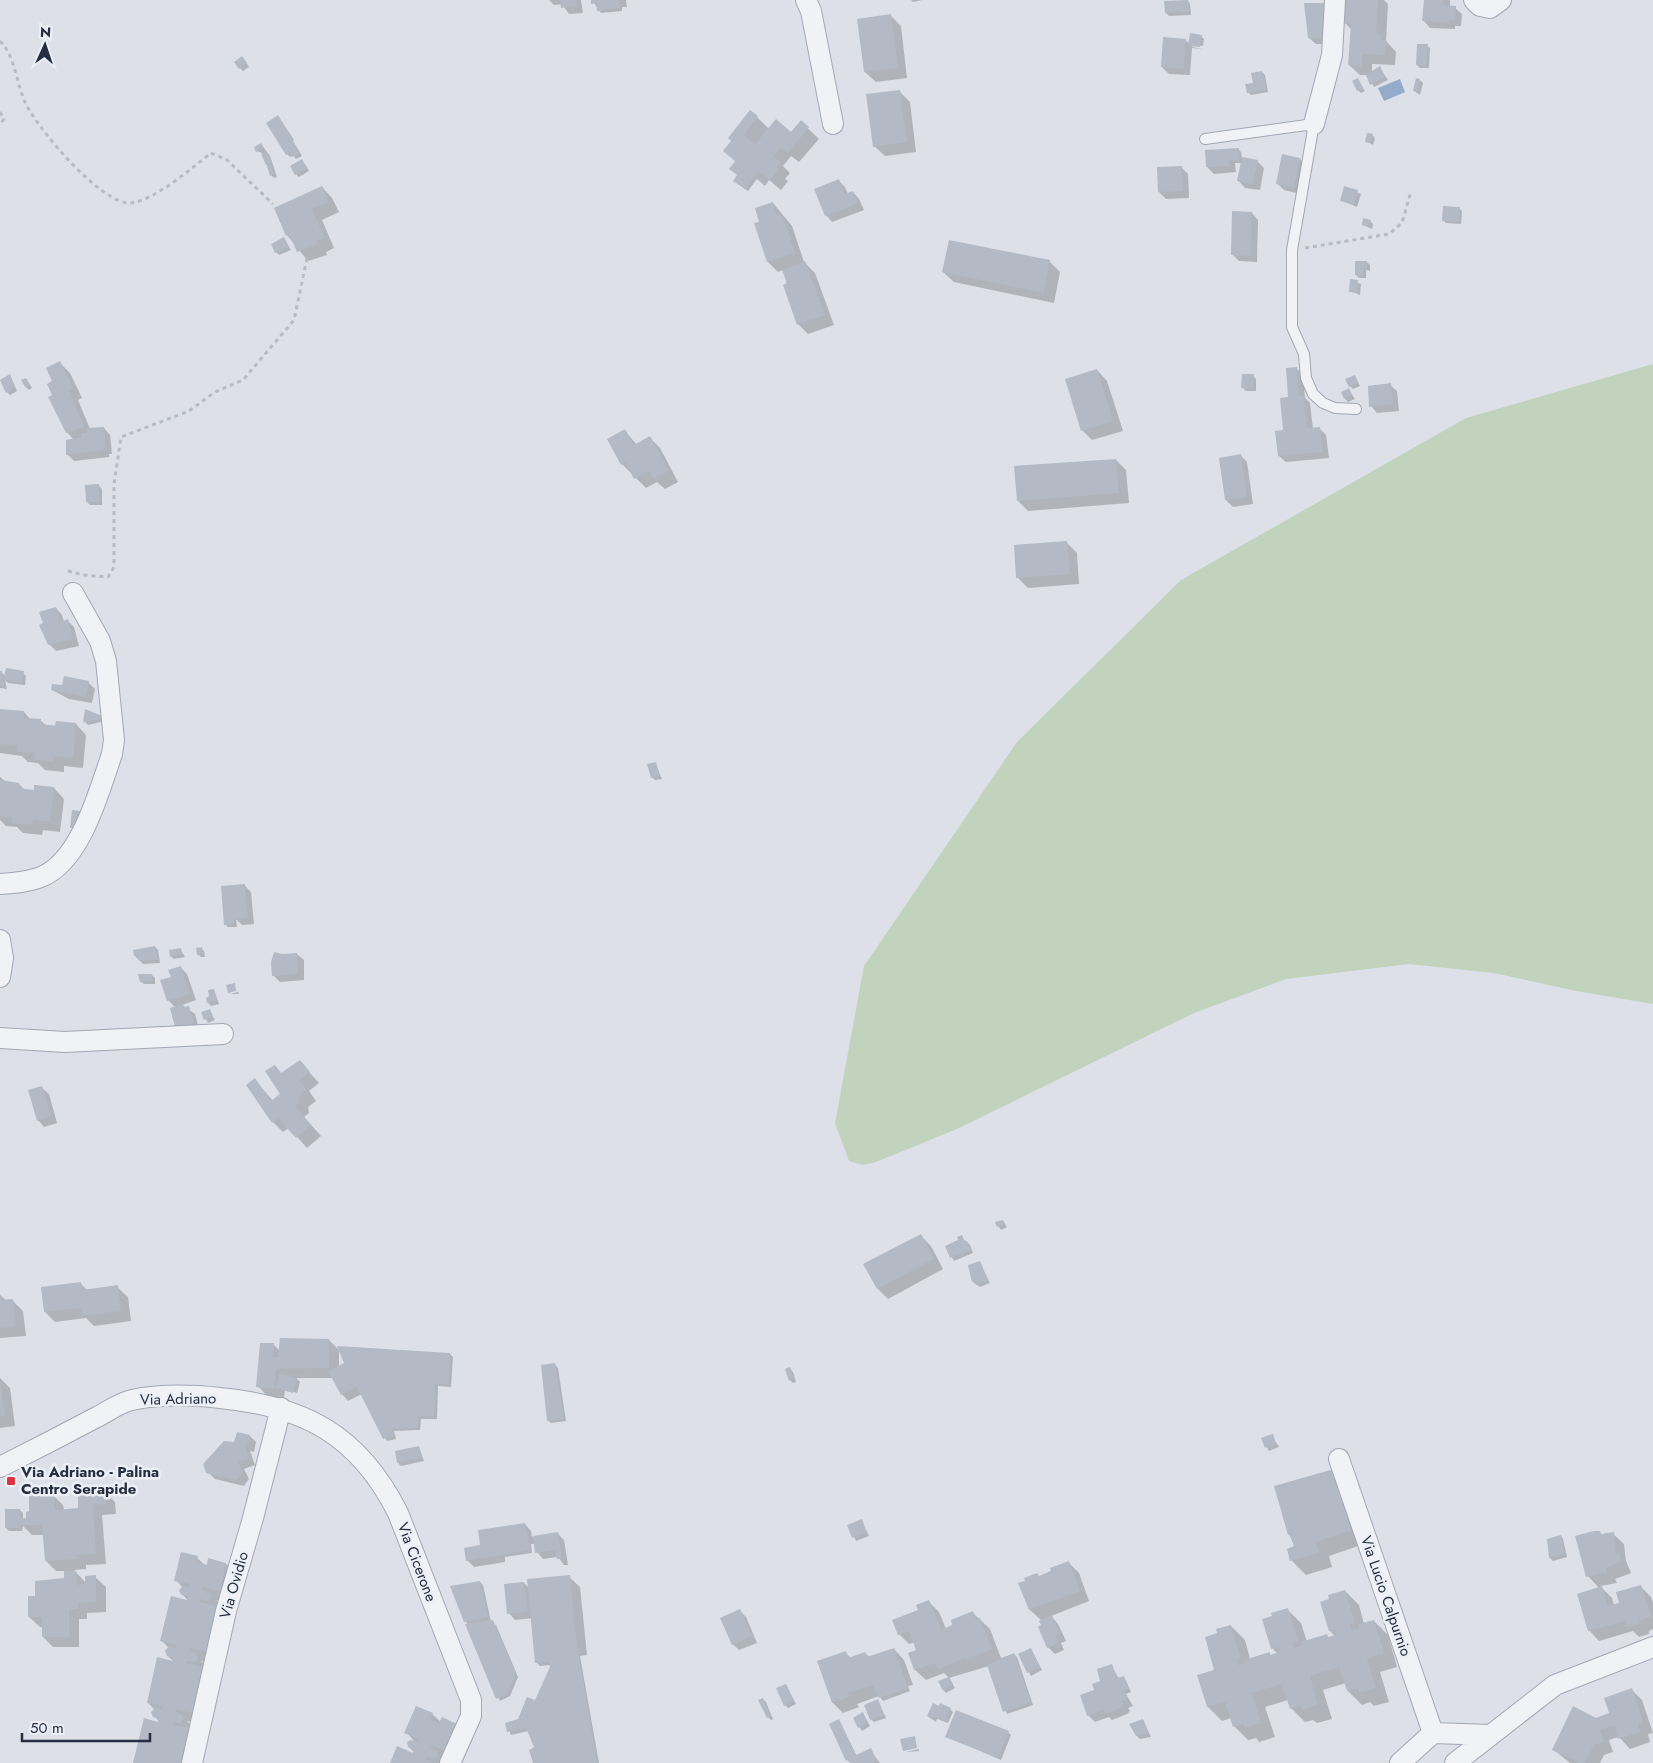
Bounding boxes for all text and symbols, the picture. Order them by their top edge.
north arrow [20,20,70,70]
text: N [40,22,52,42]
street label: Via Adriano [140,1387,216,1411]
place label: Via Adriano - Palina Centro Serapide [20,1461,159,1500]
marker: Via Adriano - Palina Centro Serapide [5,1475,17,1487]
street label: Via Cicerone [392,1519,442,1605]
street label: Via Lucio Calpurnio [1355,1533,1417,1659]
street label: Via Ovidio [214,1549,254,1621]
scale bar [22,1710,150,1742]
text: 50 m [30,1717,64,1739]

